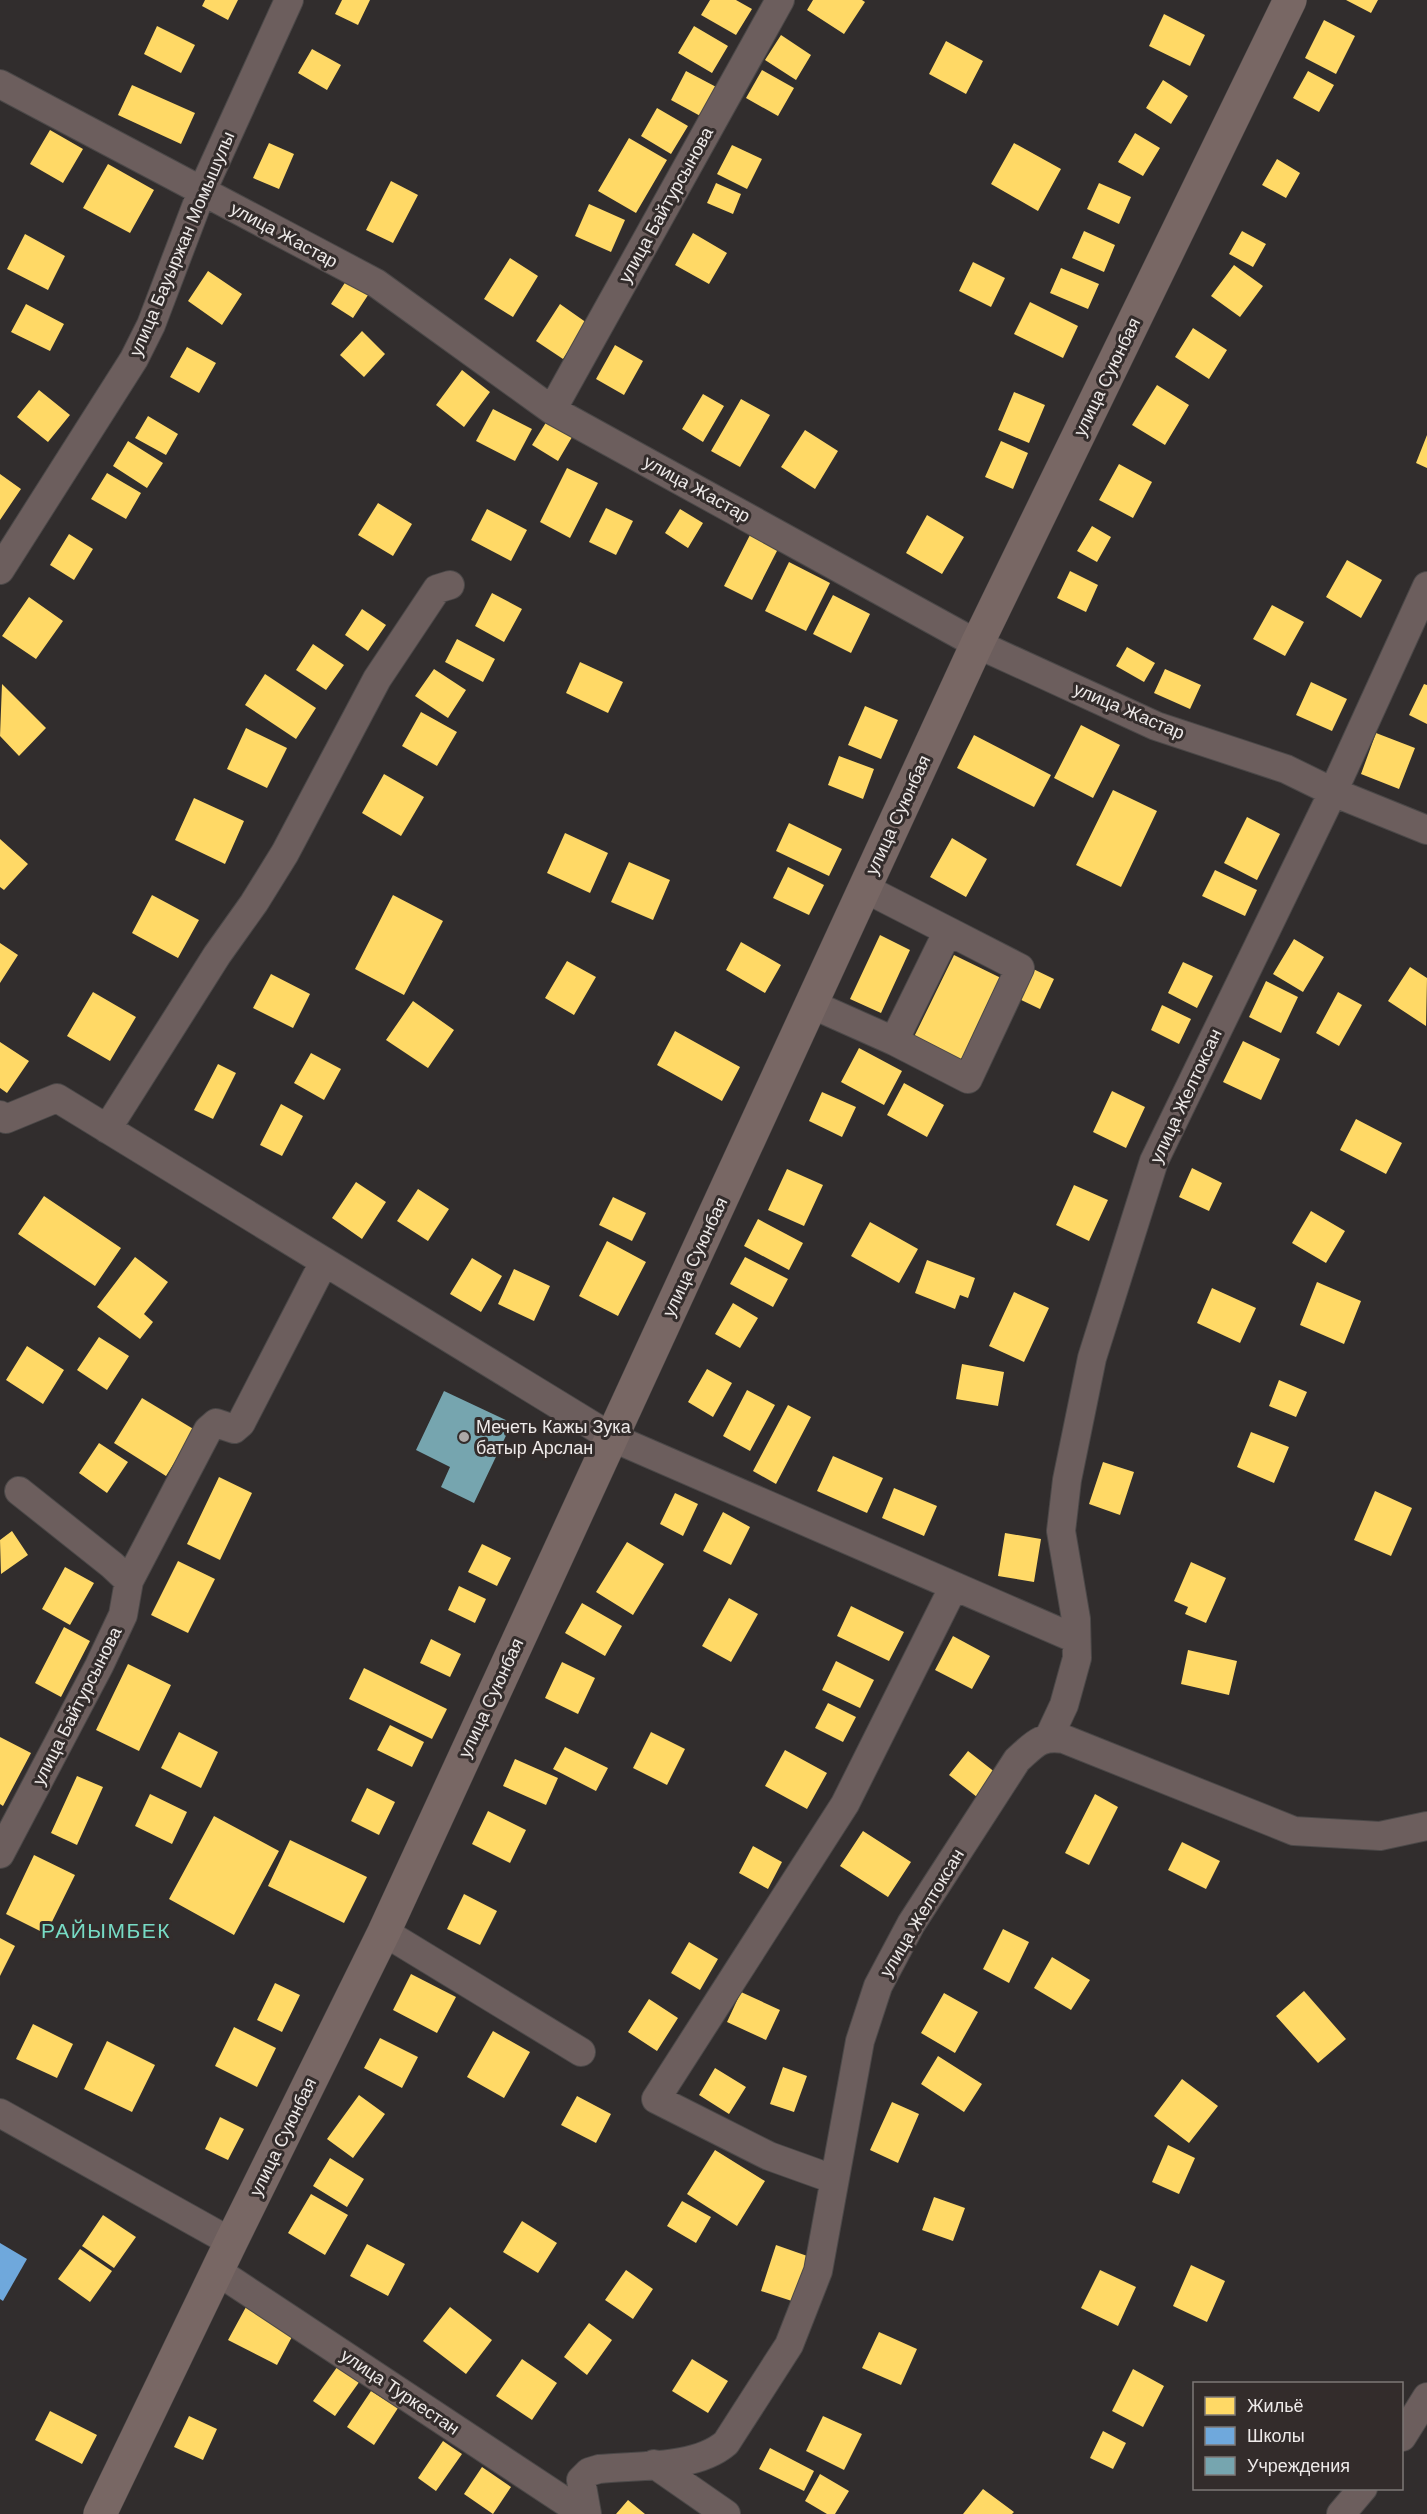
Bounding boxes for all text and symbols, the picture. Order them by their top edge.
street label: улица Байтурсынова [615,123,718,286]
street label: улица Бауыржан Момышулы [126,129,238,359]
street label: улица Жастар [227,198,341,272]
street label: улица Суюнбая [1070,314,1144,440]
street label: улица Жастар [640,452,754,526]
street label: улица Жастар [1071,679,1187,743]
street label: улица Суюнбая [862,752,934,878]
street label: улица Желтоксан [1146,1026,1226,1166]
street label: улица Суюнбая [659,1194,731,1320]
place label: Мечеть Кажы Зука батыр Арслан [476,1417,632,1458]
marker: Мечеть Кажы Зука батыр Арслан [457,1430,471,1444]
street label: улица Байтурсынова [28,1623,126,1788]
street label: улица Суюнбая [455,1635,527,1761]
street label: улица Желтоксан [876,1845,968,1981]
district label: РАЙЫМБЕК [41,1919,171,1942]
street label: улица Суюнбая [246,2074,320,2200]
street label: улица Туркестан [337,2345,463,2439]
legend [1193,2382,1403,2490]
text: Жильё [1247,2396,1304,2416]
text: Школы [1247,2426,1305,2446]
text: Учреждения [1247,2456,1350,2476]

